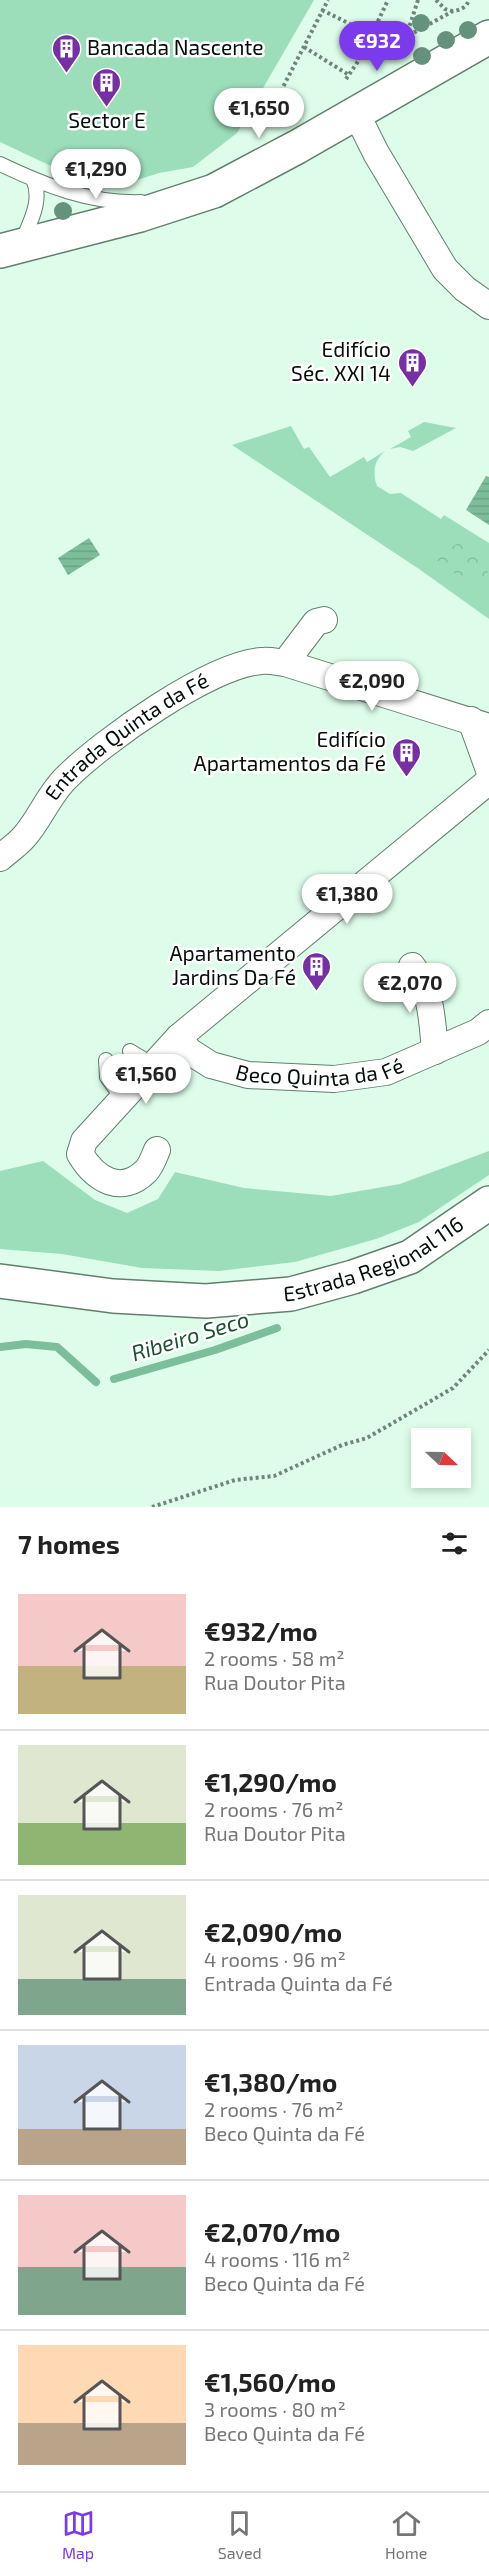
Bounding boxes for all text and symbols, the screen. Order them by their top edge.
pin: €932 [341,21,413,72]
text: €932 [353,28,401,52]
building icon: Bancada Nascente [50,32,82,74]
place label: Bancada Nascente [87,34,264,59]
building icon: Sector E [91,66,123,108]
pin: €1,650 [210,88,308,139]
text: €1,650 [228,95,290,119]
place label: Sector E [68,107,146,132]
pin: €1,290 [47,149,145,200]
text: €1,290 [65,156,127,180]
place label: Edifício Séc. XXI 14 [291,336,391,385]
building icon: Edifício Séc. XXI 14 [396,346,428,388]
pin: €2,090 [323,661,421,712]
street label: Entrada Quinta da Fé [39,667,212,804]
text: €2,090 [339,668,405,692]
place label: Edifício Apartamentos da Fé [194,726,386,775]
building icon: Edifício Apartamentos da Fé [391,736,423,778]
pin: €1,380 [298,874,396,925]
text: €1,380 [316,881,378,905]
place label: Apartamento Jardins Da Fé [169,940,296,989]
building icon: Apartamento Jardins Da Fé [301,950,333,992]
pin: €2,070 [361,963,459,1014]
text: €2,070 [377,970,443,994]
street label: Beco Quinta da Fé [233,1052,407,1090]
pin: €1,560 [97,1054,195,1105]
text: €1,560 [115,1061,177,1085]
street label: Estrada Regional 116 [282,1210,468,1306]
water label: Ribeiro Seco [128,1305,252,1365]
north arrow [411,1428,471,1488]
map controls [411,1428,471,1488]
icon: filters [438,1527,471,1560]
text: 7 homes [18,1528,120,1559]
text: €932/mo [204,1615,318,1646]
icon: home [66,1618,138,1690]
text: 2 rooms · 58 m² [204,1646,345,1670]
text: Rua Doutor Pita [204,1670,346,1694]
text: €1,290/mo [204,1766,337,1797]
icon: home [66,1769,138,1841]
text: 2 rooms · 76 m² [204,1797,343,1821]
text: Rua Doutor Pita [204,1821,346,1845]
text: €2,090/mo [204,1916,342,1947]
icon: home [66,1919,138,1991]
text: 4 rooms · 96 m² [204,1947,346,1971]
text: Entrada Quinta da Fé [204,1971,393,1995]
text: €1,380/mo [204,2066,337,2097]
icon: home [66,2069,138,2141]
text: 2 rooms · 76 m² [204,2097,343,2121]
text: Beco Quinta da Fé [204,2121,365,2145]
text: €2,070/mo [204,2216,340,2247]
icon: home [66,2219,138,2291]
text: 4 rooms · 116 m² [204,2247,350,2271]
text: Beco Quinta da Fé [204,2271,365,2295]
text: €1,560/mo [204,2366,336,2397]
icon: home [66,2369,138,2441]
text: 3 rooms · 80 m² [204,2397,346,2421]
text: Beco Quinta da Fé [204,2421,365,2445]
tab: Map [62,2507,95,2562]
tab: Saved [218,2507,262,2562]
tab: Home [385,2507,427,2562]

